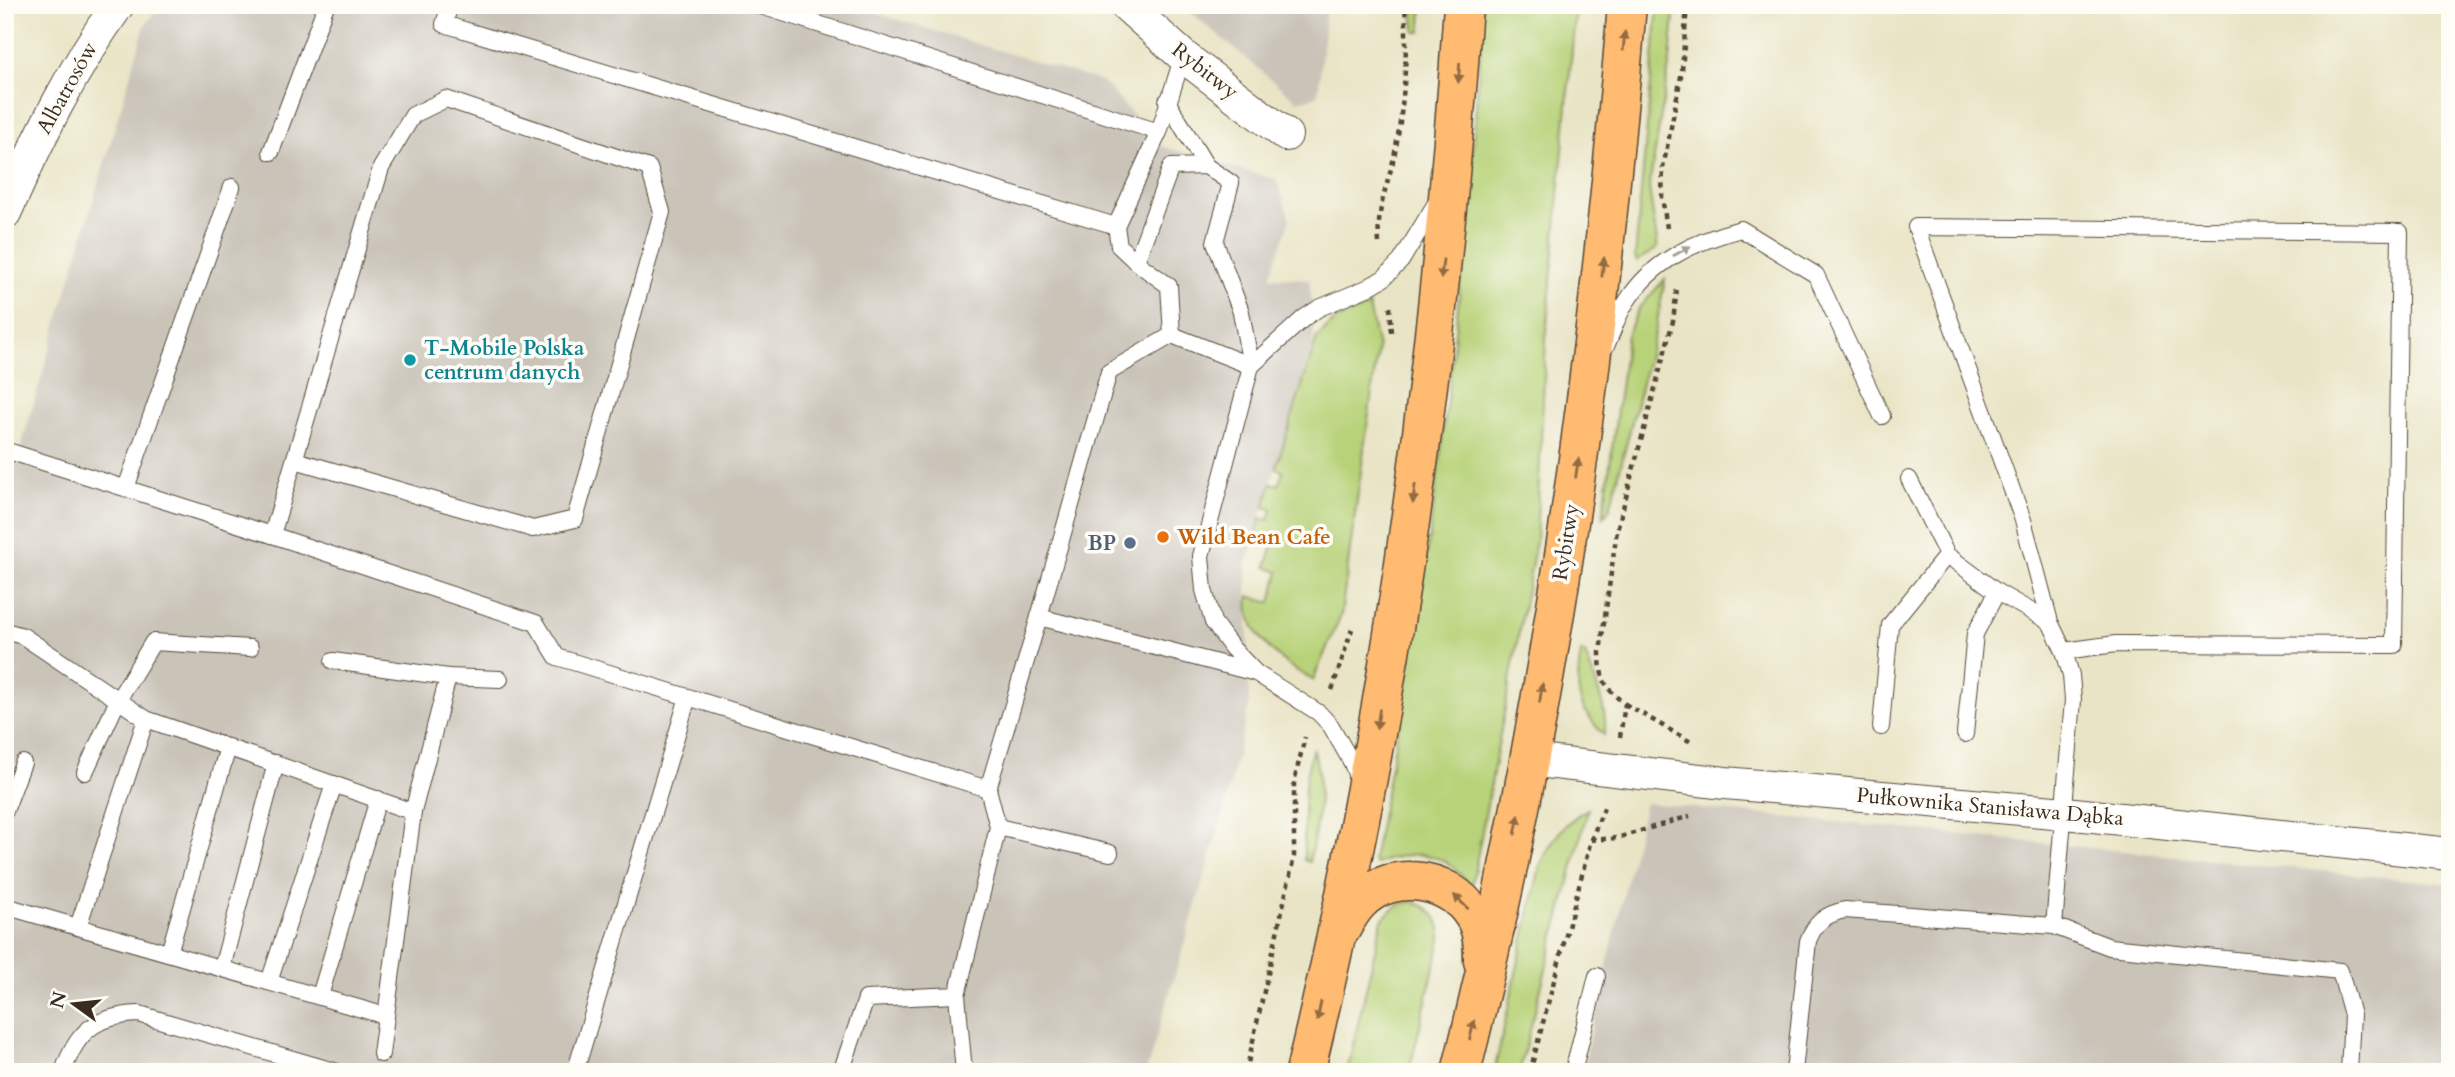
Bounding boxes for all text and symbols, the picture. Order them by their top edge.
one-way arrow [1619,30,1630,52]
street label: Albatrosów [30,36,104,139]
street label: Rybitwy [1166,36,1244,106]
one-way arrow [1453,63,1464,85]
one-way arrow [1672,245,1692,257]
one-way arrow [1598,256,1609,278]
one-way arrow [1437,258,1448,280]
place label: T‑Mobile Polska centrum danych [424,334,585,387]
marker: T‑Mobile Polska centrum danych [402,352,418,368]
one-way arrow [1572,457,1583,479]
one-way arrow [1409,484,1420,506]
street label: Rybitwy [1546,502,1586,582]
place label: Wild Bean Cafe [1176,523,1331,552]
place label: BP [1087,529,1116,558]
marker: Wild Bean Cafe [1155,529,1171,545]
marker: BP [1122,535,1138,551]
one-way arrow [1536,682,1547,704]
one-way arrow [1372,708,1383,730]
street label: Pułkownika Stanisława Dąbka [1855,781,2125,833]
one-way arrow [1511,814,1522,836]
one-way arrow [1452,894,1469,910]
north arrow [38,968,108,1038]
text: N [44,988,73,1011]
one-way arrow [1314,1000,1325,1022]
one-way arrow [1467,1019,1478,1041]

